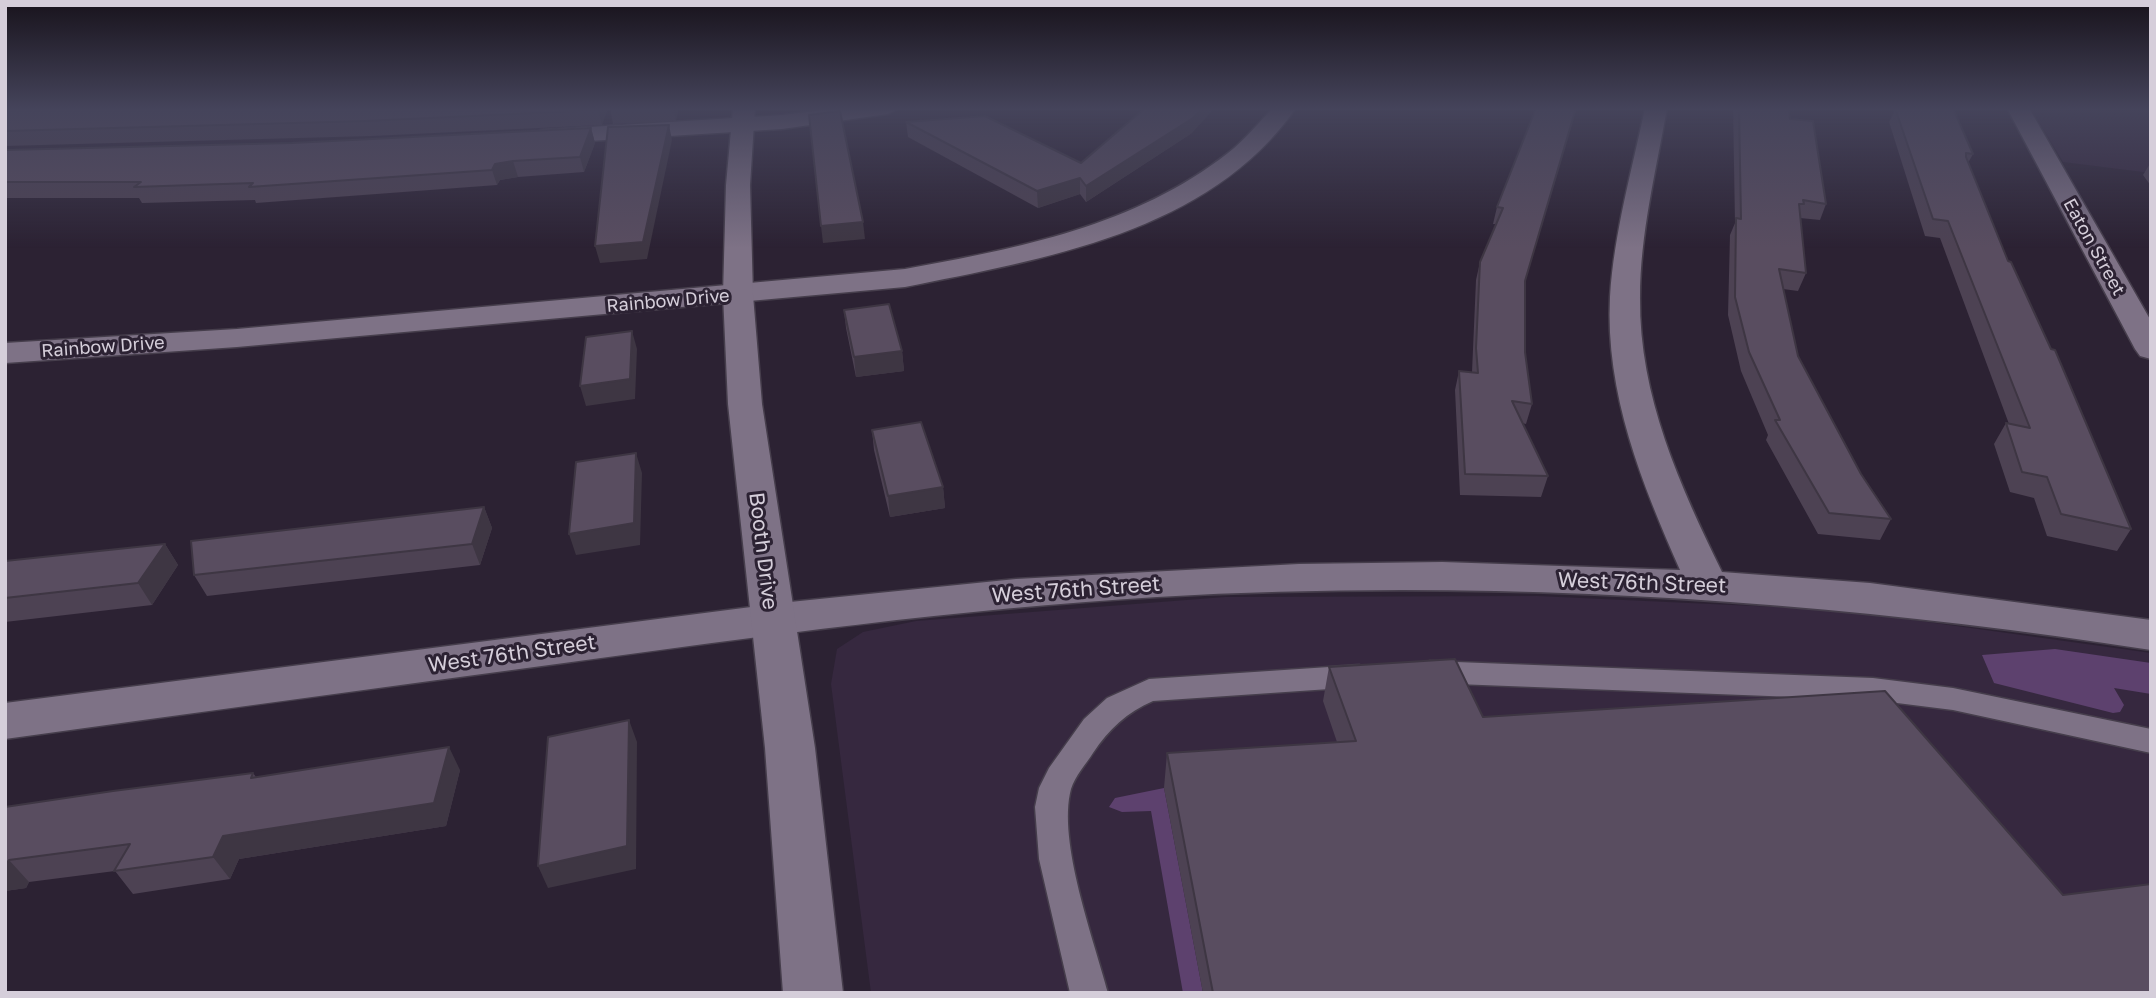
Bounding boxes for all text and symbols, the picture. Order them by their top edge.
street label: Eaton Street [2058,195,2130,299]
street label: Rainbow Drive [606,285,730,317]
street label: Rainbow Drive [41,332,165,362]
street label: Booth Drive [743,491,783,611]
street label: West 76th Street [1557,567,1727,599]
street label: West 76th Street [991,572,1161,608]
street label: West 76th Street [427,630,597,678]

